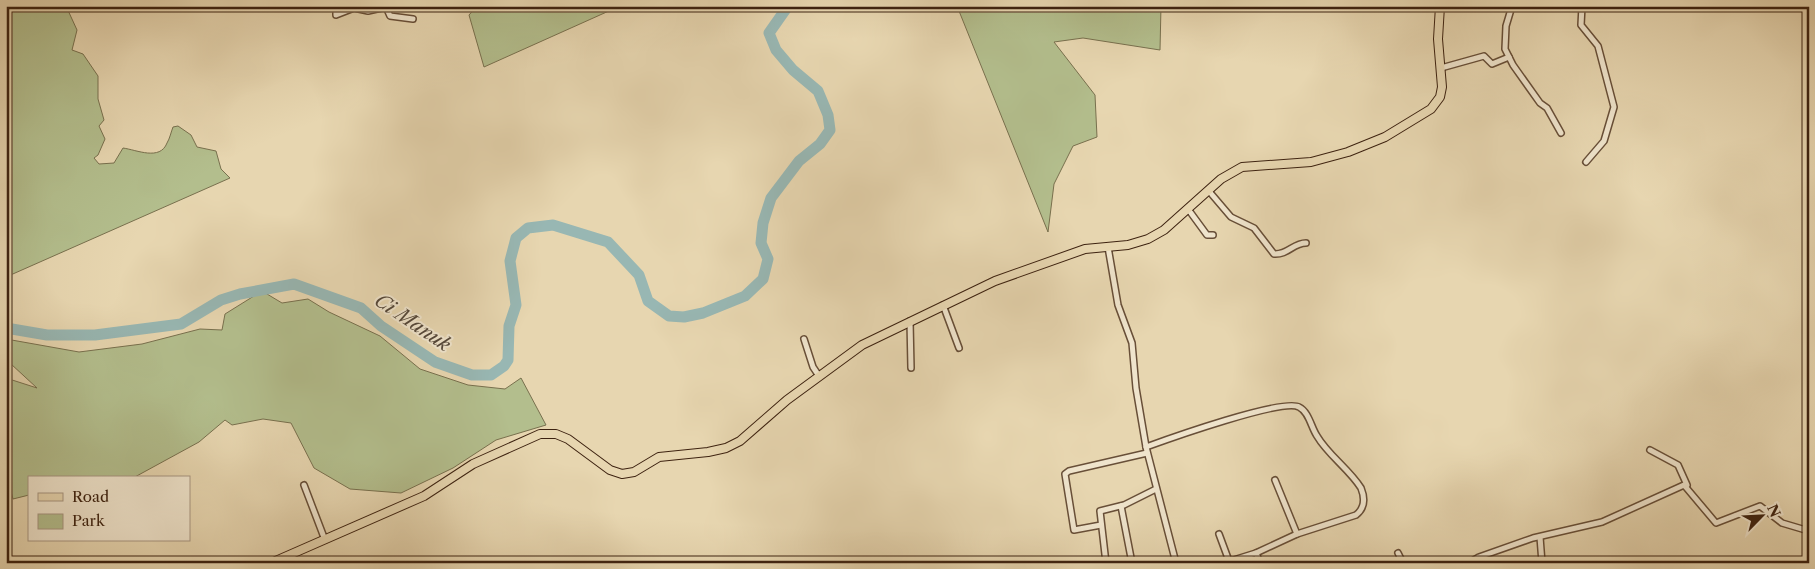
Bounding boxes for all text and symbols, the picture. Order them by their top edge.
water label: Ci Manuk [370,289,455,356]
legend [28,476,190,542]
text: Road [72,487,109,506]
north arrow [1738,492,1788,542]
text: N [1763,501,1785,520]
text: Park [72,511,106,530]

